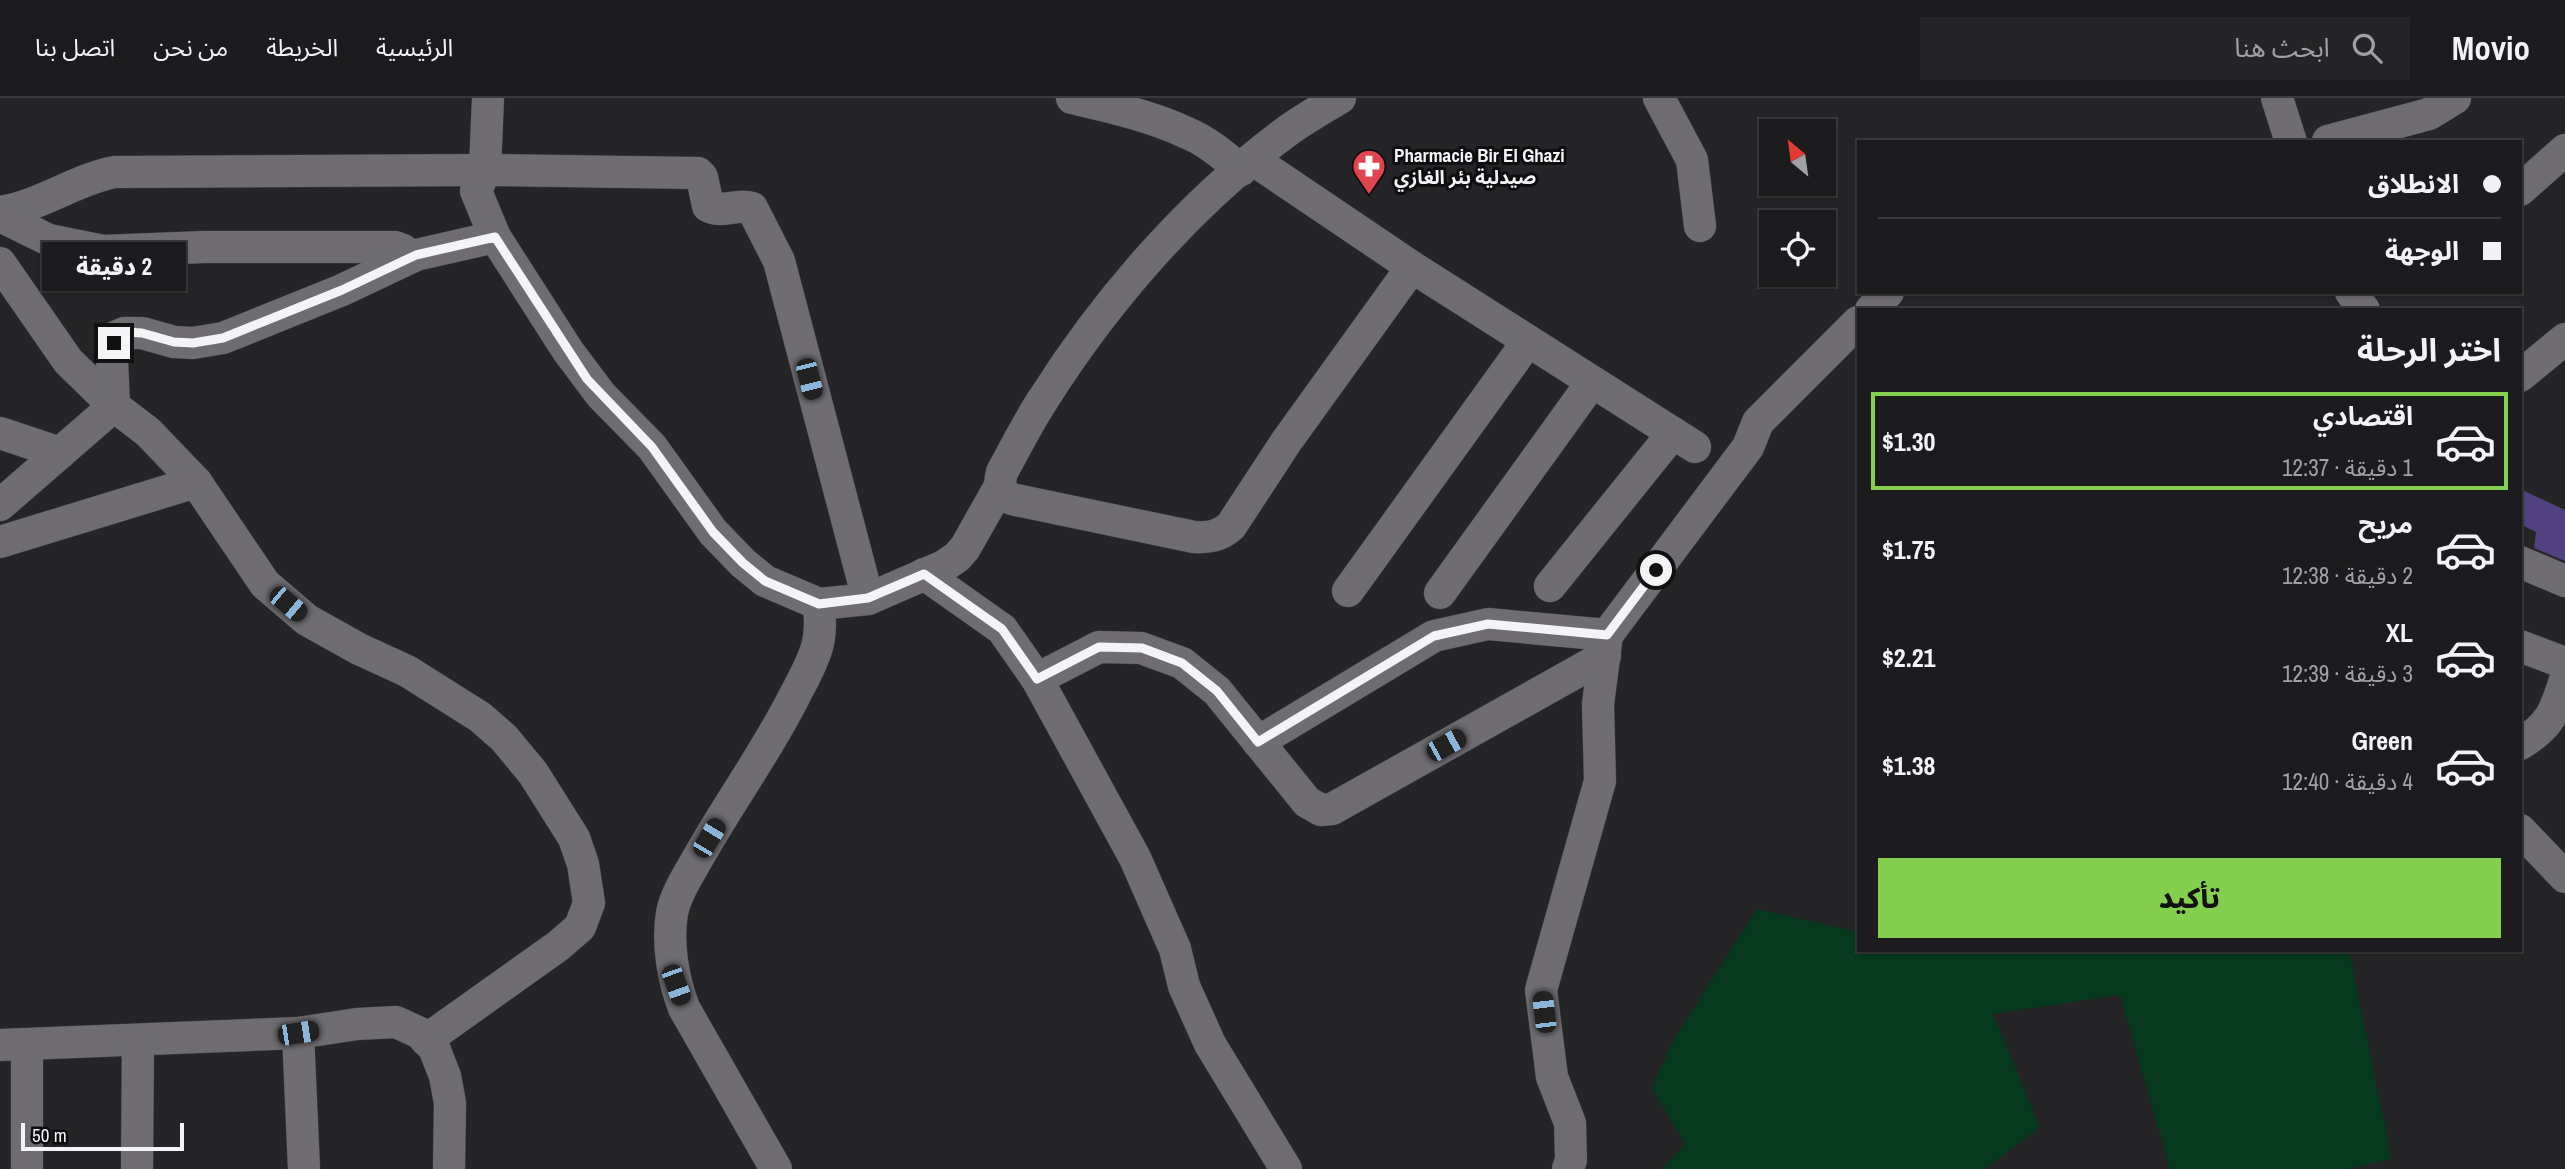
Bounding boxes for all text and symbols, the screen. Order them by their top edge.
search box [1920,17,2410,80]
text: Movio [2452,26,2530,70]
icon: search [2348,29,2386,67]
text: ابحث هنا [2234,30,2330,65]
text: اتصل بنا [35,31,115,63]
text: من نحن [153,31,228,63]
text: الخريطة [266,31,338,63]
text: الرئيسية [376,31,453,63]
north arrow [1759,119,1836,196]
map controls [1759,119,1836,287]
place label: Pharmacie Bir El Ghazi صيدلية بئر الغازي [1394,142,1565,192]
pharmacy icon: Pharmacie Bir El Ghazi صيدلية بئر الغازي [1350,147,1388,196]
text: الانطلاق [2368,166,2459,201]
button: locate [1759,210,1836,287]
text: الوجهة [2385,233,2459,268]
callout: 2 دقيقة [42,242,186,290]
text: 2 دقيقة [76,251,152,282]
route end [98,327,130,359]
text: اختر الرحلة [2357,328,2501,371]
car [794,356,825,402]
text: اقتصادي [2313,398,2413,433]
icon: car [2434,410,2497,473]
text: $1.30 [1882,424,1935,459]
text: 1 دقيقة · 12:37 [2282,452,2413,483]
text: مريح [2358,506,2413,541]
icon: car [2434,518,2497,581]
text: $1.75 [1882,532,1935,567]
route start [1640,554,1672,586]
text: 2 دقيقة · 12:38 [2282,560,2413,591]
car [266,582,311,626]
text: XL [2386,615,2413,650]
icon: car [2434,626,2497,689]
text: $2.21 [1882,640,1935,675]
text: 3 دقيقة · 12:39 [2282,658,2413,689]
text: Green [2351,723,2413,758]
car [1423,726,1470,764]
icon: car [2434,734,2497,797]
text: $1.38 [1882,748,1935,783]
text: 4 دقيقة · 12:40 [2282,766,2413,797]
car [690,815,729,861]
button: تأكيد [1878,858,2501,938]
car [659,962,694,1008]
car [1532,990,1557,1034]
car [276,1019,321,1047]
scale bar [21,1120,184,1152]
text: 50 m [32,1122,67,1148]

